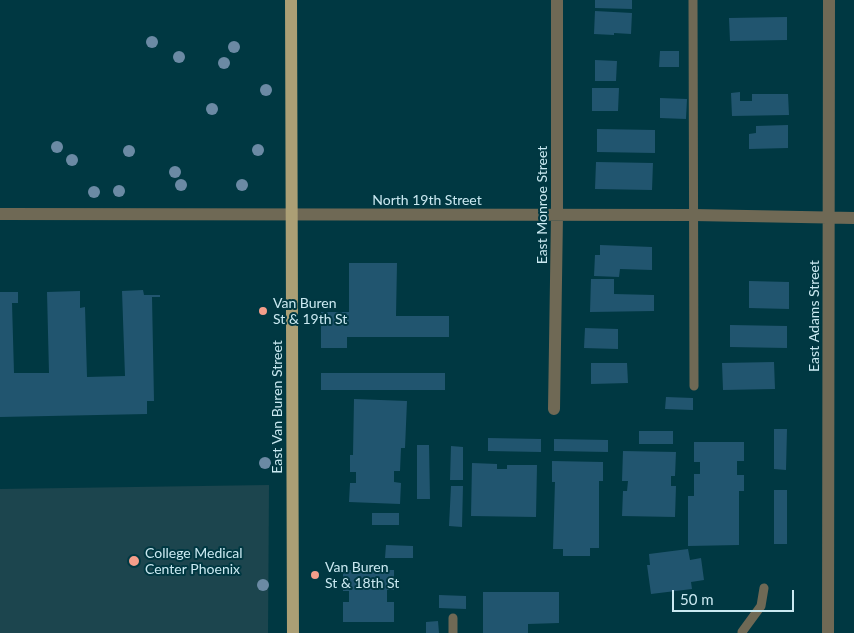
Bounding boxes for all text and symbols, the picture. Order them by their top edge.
street label: East Monroe Street [534,146,550,264]
street label: North 19th Street [372,192,482,208]
street label: East Adams Street [806,260,822,372]
place label: Van Buren St & 19th St [273,295,347,328]
marker: Van Buren St & 19th St [257,305,269,317]
street label: East Van Buren Street [269,340,285,474]
place label: College Medical Center Phoenix [145,545,243,578]
marker: College Medical Center Phoenix [127,554,141,568]
place label: Van Buren St & 18th St [325,559,399,592]
marker: Van Buren St & 18th St [309,569,321,581]
scale bar [674,580,796,612]
text: 50 m [680,590,714,608]

